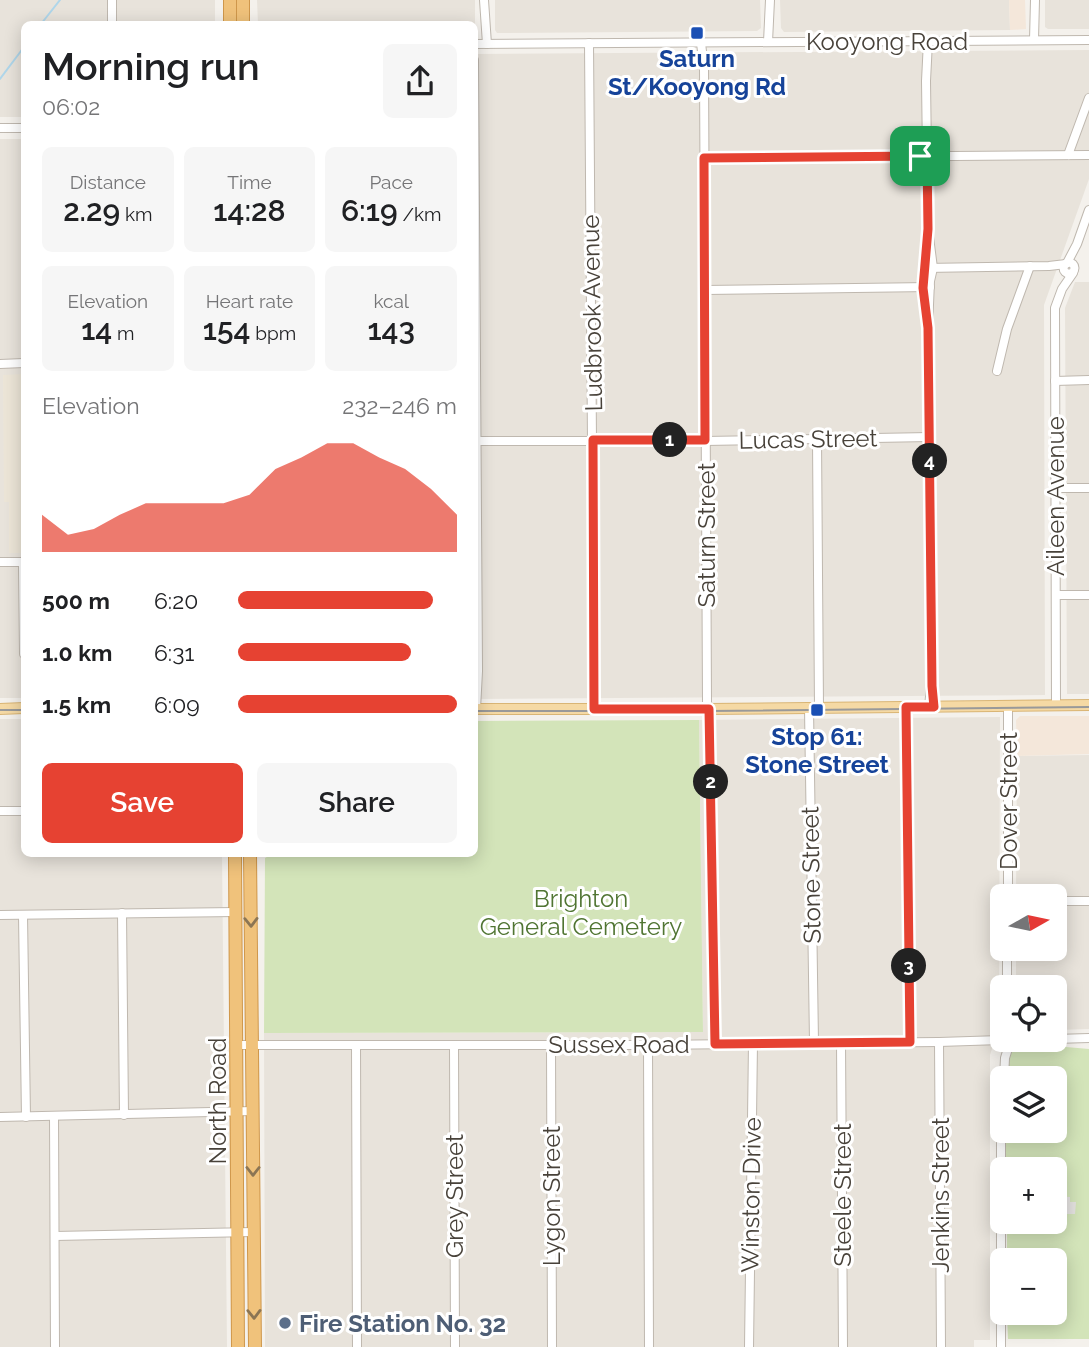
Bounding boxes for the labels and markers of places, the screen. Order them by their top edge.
marker: Saturn St/Kooyong Rd [689,25,705,41]
place label: Saturn St/Kooyong Rd [608,44,786,101]
pin [890,126,950,186]
pin: 1 [652,422,688,458]
pin: 4 [912,444,948,478]
marker: Stop 61: Stone Street [809,702,825,718]
place label: Stop 61: Stone Street [745,722,889,779]
pin: 2 [694,764,728,800]
pin: 3 [892,948,926,984]
place label: Fire Station No. 32 [299,1309,506,1338]
marker: Fire Station No. 32 [277,1315,293,1331]

